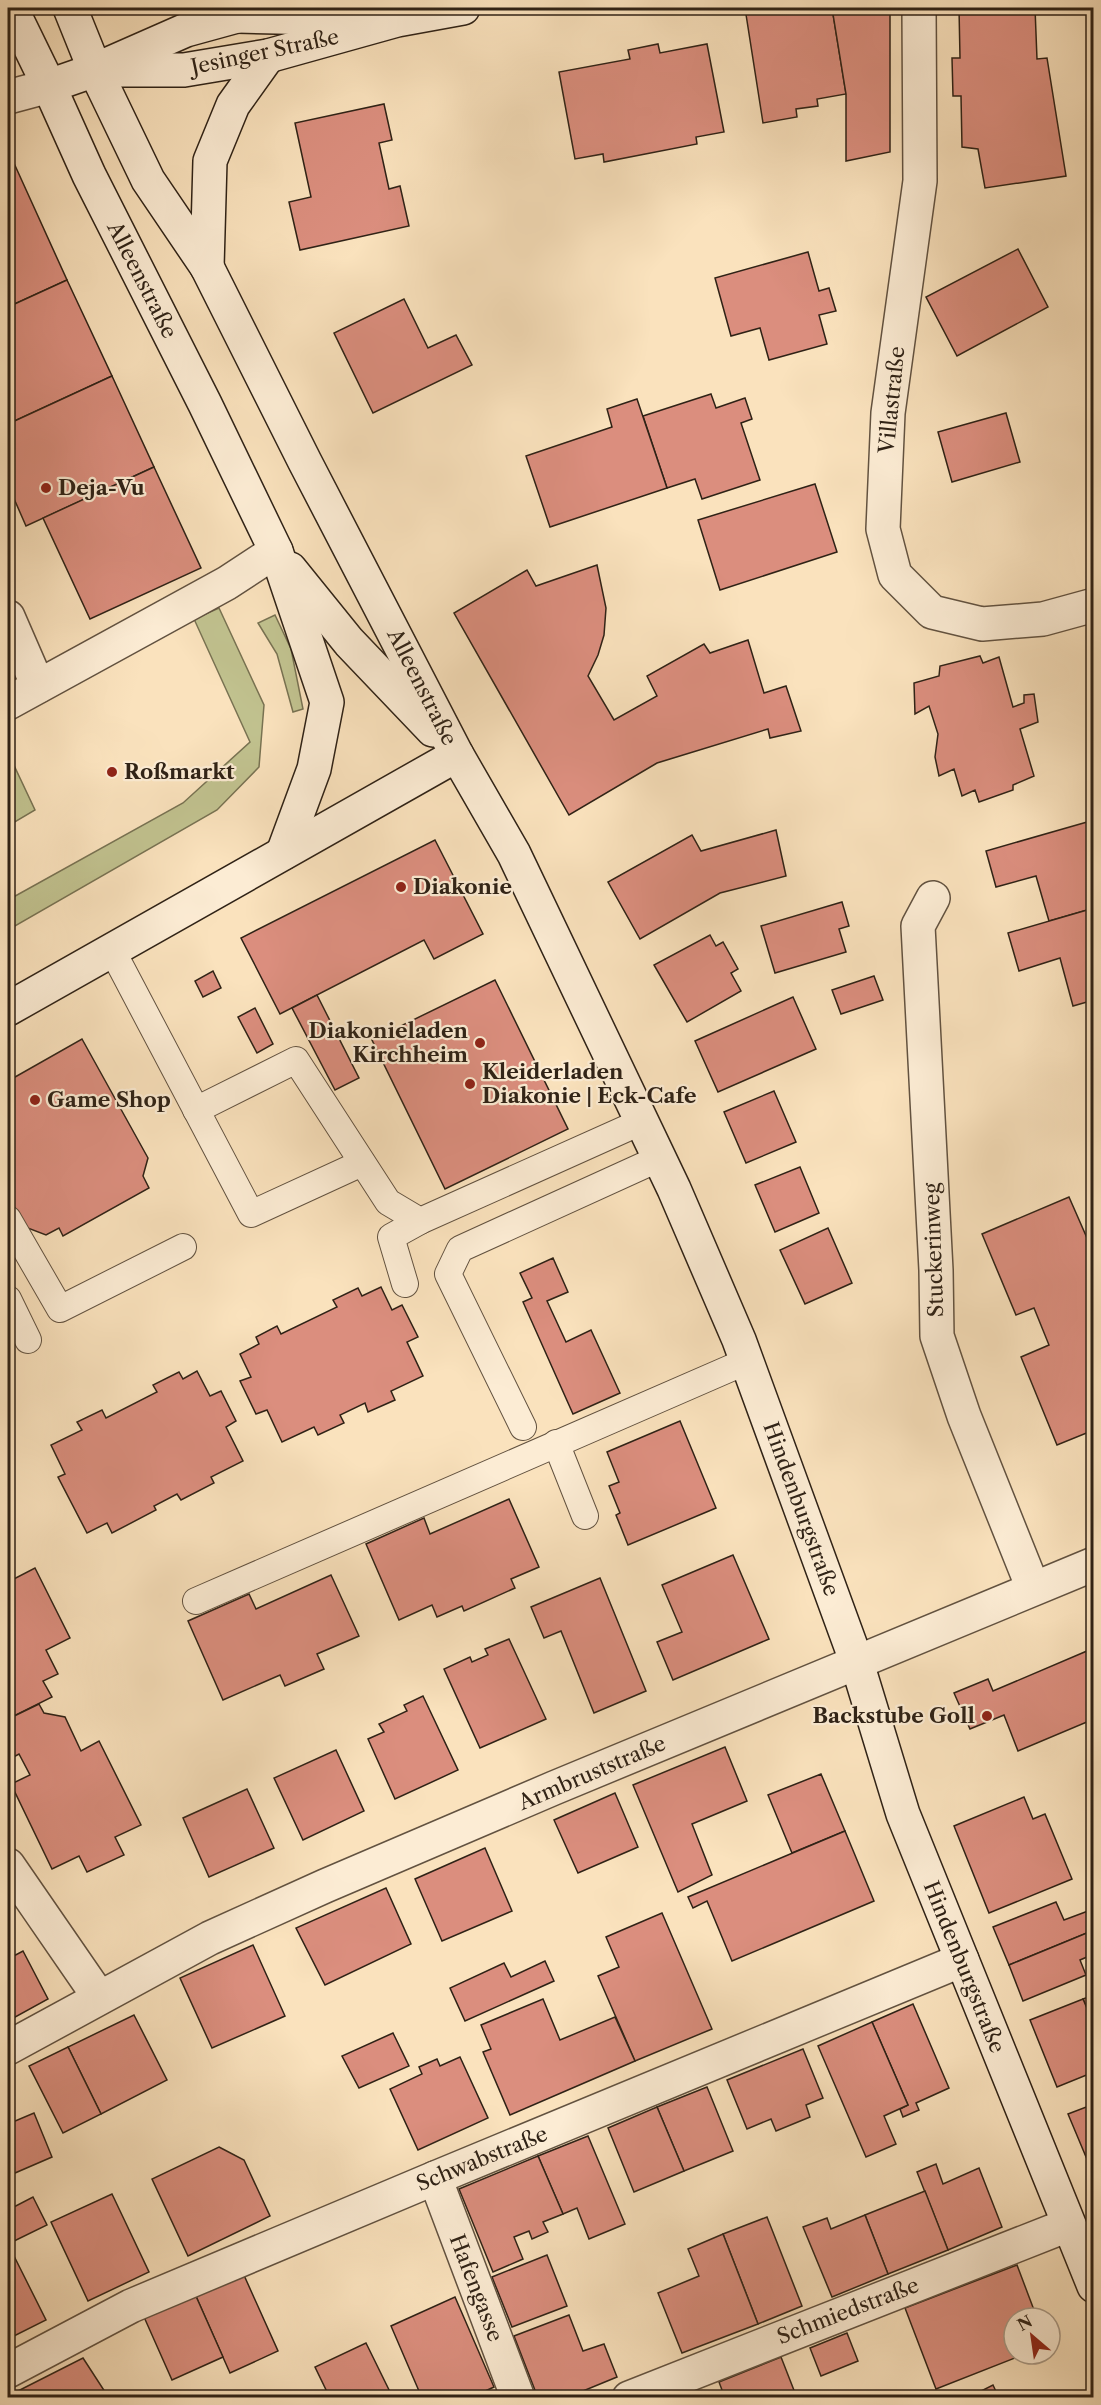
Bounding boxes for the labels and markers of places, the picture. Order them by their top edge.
place label: Deja-Vu [58,475,145,500]
marker: Deja-Vu [39,481,53,495]
place label: Roßmarkt [124,759,235,784]
marker: Roßmarkt [105,765,119,779]
place label: Diakonie [413,874,512,899]
marker: Diakonie [394,880,408,894]
place label: Diakonieladen Kirchheim [309,1018,469,1067]
marker: Diakonieladen Kirchheim [473,1036,487,1050]
place label: Kleiderladen Diakonie | Eck-Cafe [482,1059,697,1108]
marker: Kleiderladen Diakonie | Eck-Cafe [463,1077,477,1091]
place label: Game Shop [47,1087,171,1112]
marker: Game Shop [28,1093,42,1107]
place label: Backstube Goll [812,1703,975,1728]
marker: Backstube Goll [980,1709,994,1723]

